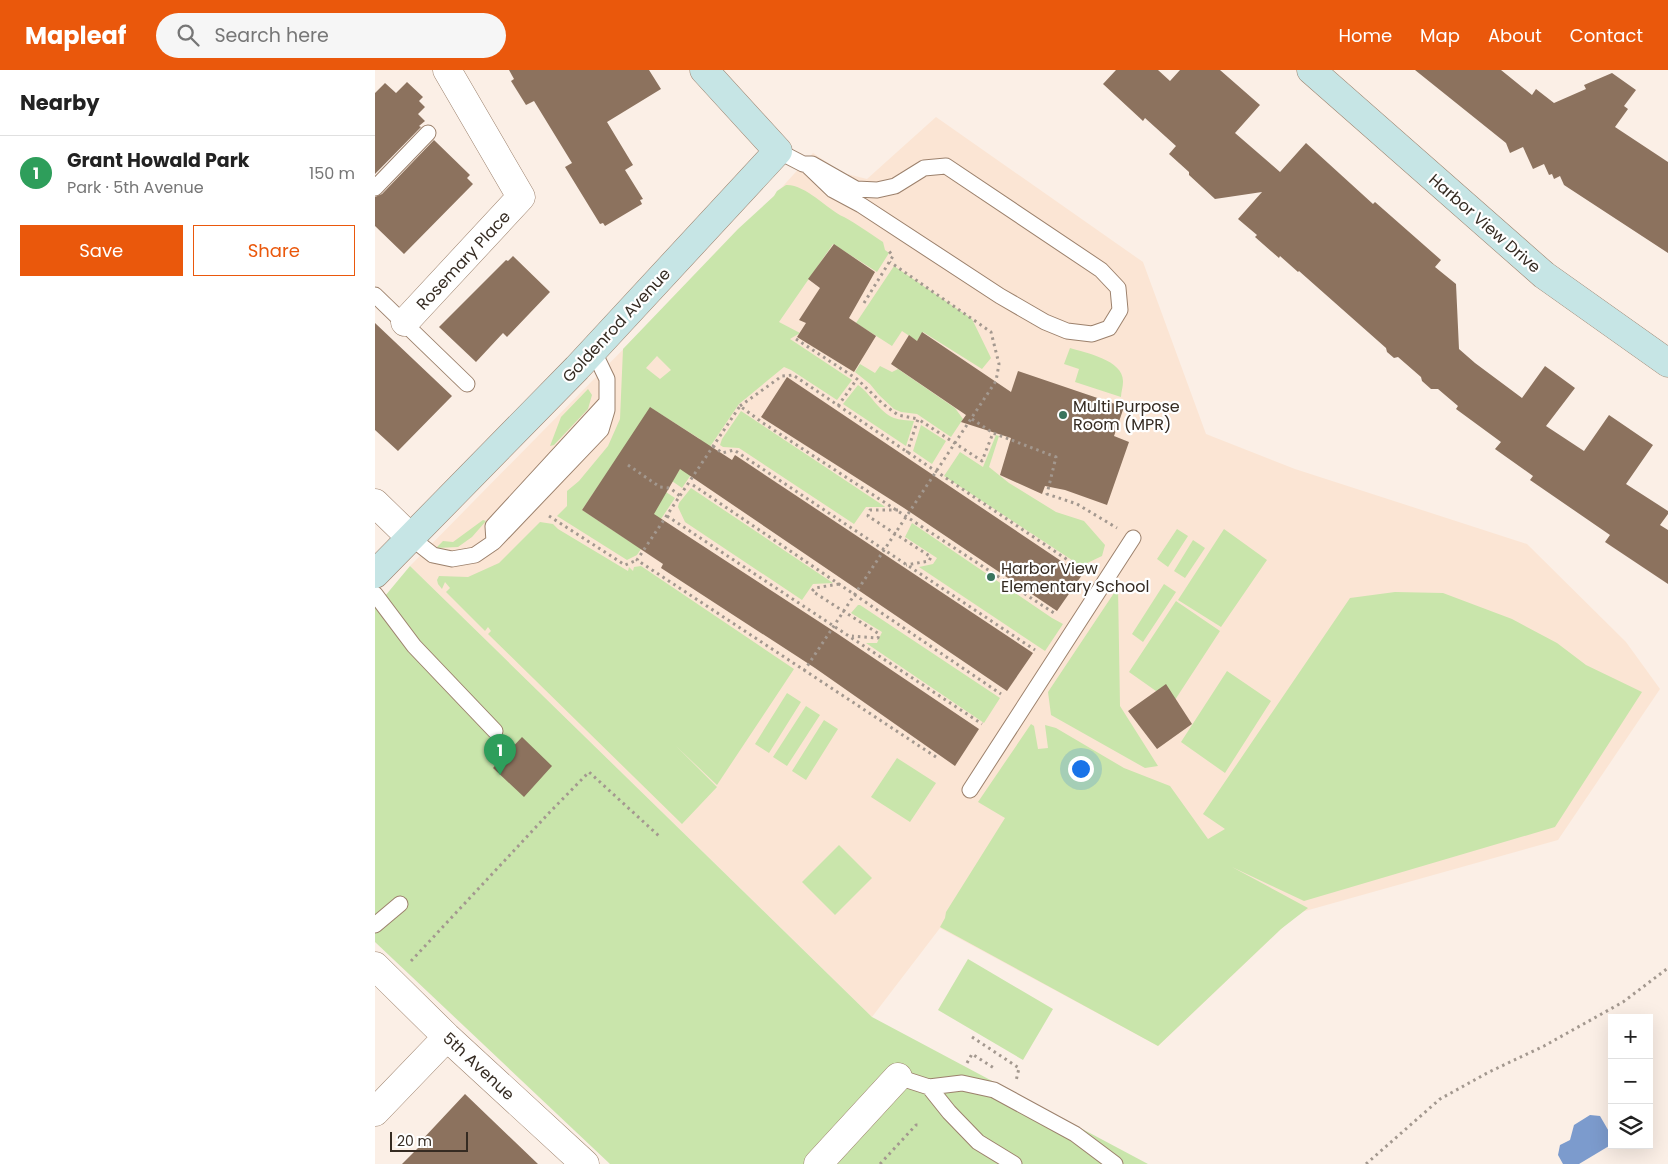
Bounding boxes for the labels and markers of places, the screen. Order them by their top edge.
place label: Multi Purpose Room (MPR) [1073,395,1180,436]
marker: Multi Purpose Room (MPR) [1057,409,1069,421]
place label: Harbor View Elementary School [1001,557,1149,598]
marker: Harbor View Elementary School [985,571,997,583]
pin: 1 [484,734,516,775]

